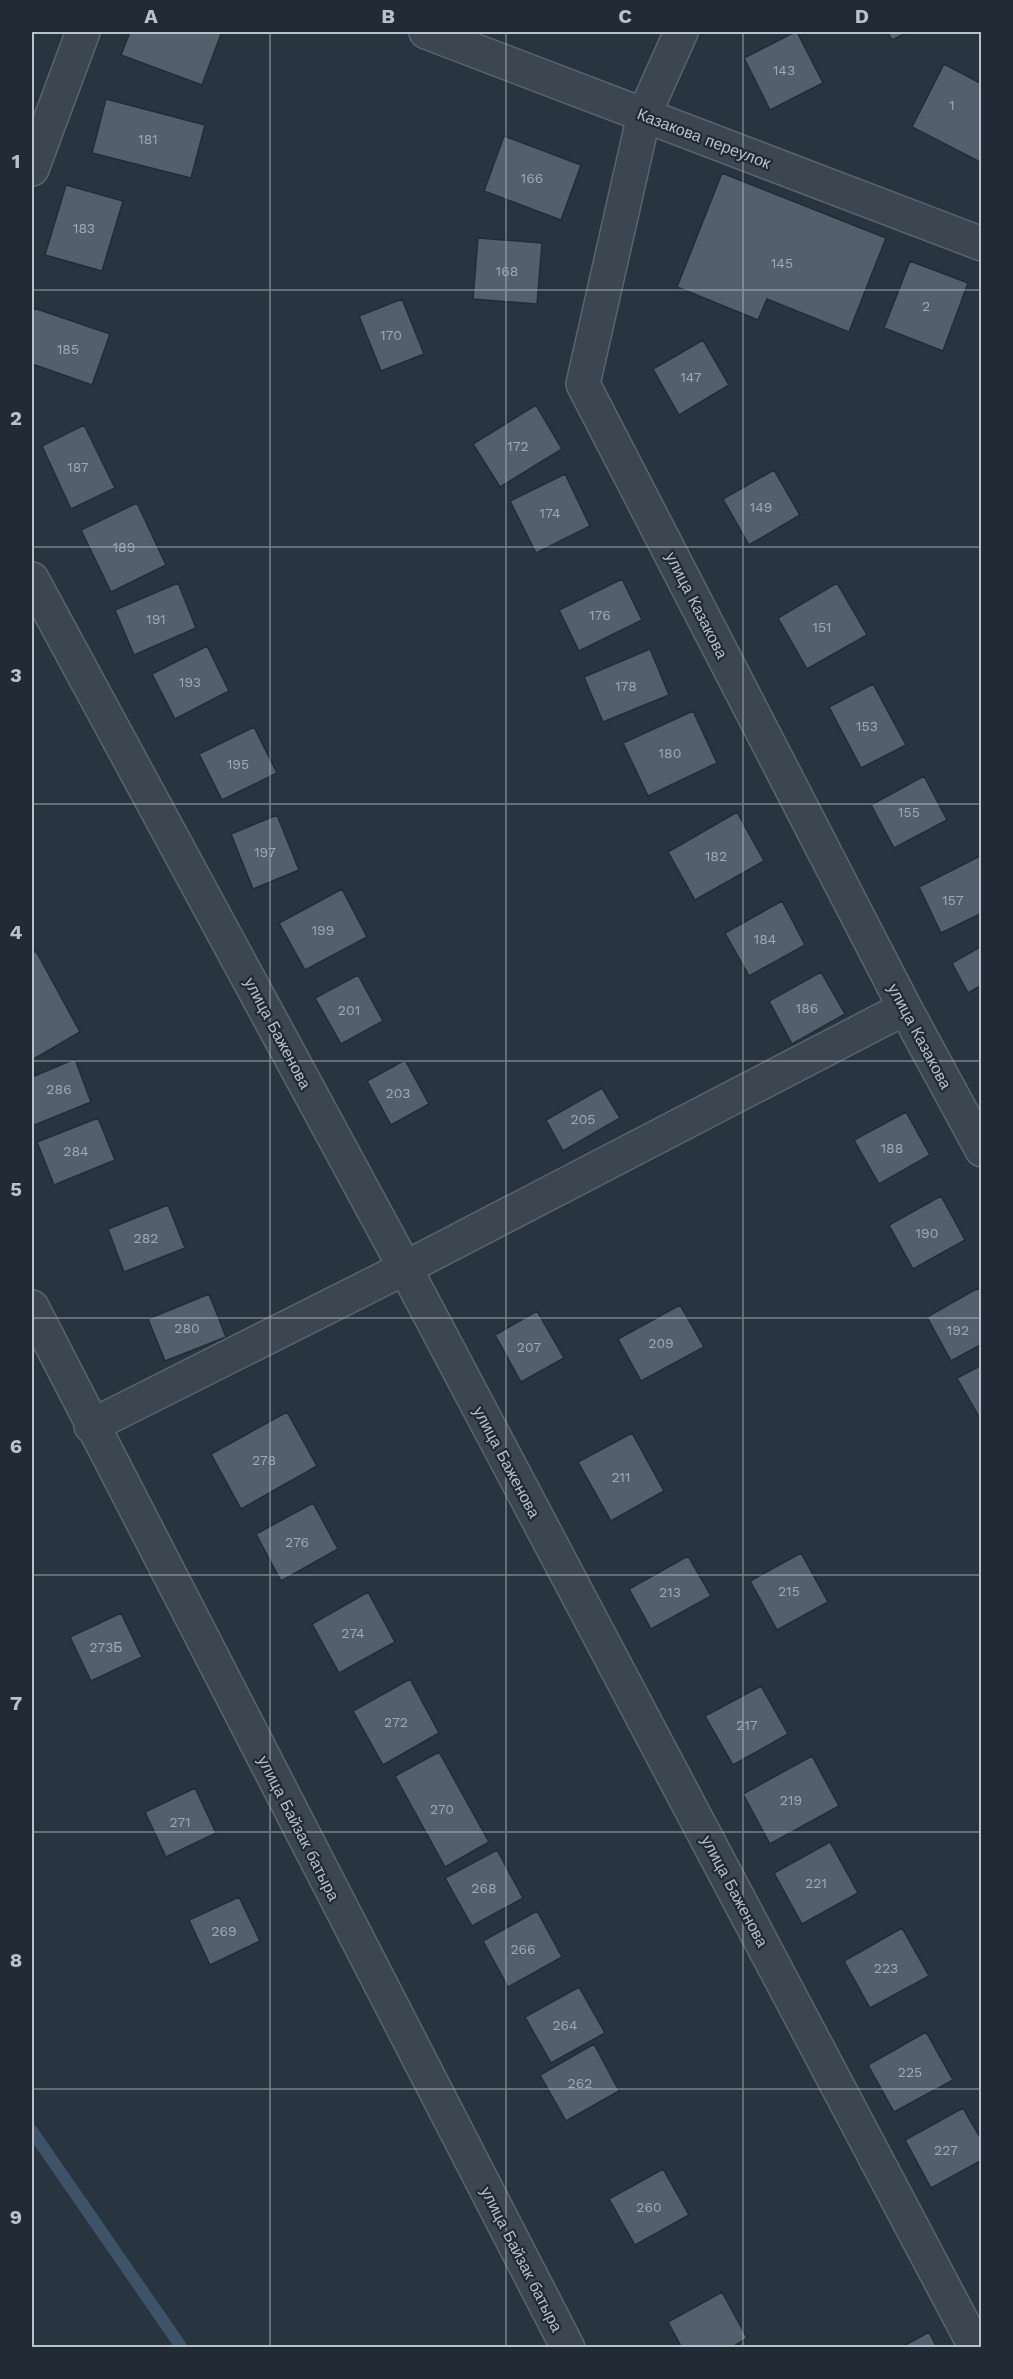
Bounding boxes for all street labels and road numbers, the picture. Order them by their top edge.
street label: Казакова переулок [634,104,774,173]
street label: улица Казакова [662,549,732,662]
street label: улица Баженова [240,974,315,1092]
street label: улица Казакова [884,980,955,1092]
street label: улица Баженова [469,1403,544,1521]
street label: улица Байзак батыра [254,1752,343,1904]
street label: улица Баженова [697,1832,772,1950]
street label: улица Байзак батыра [477,2183,566,2335]

